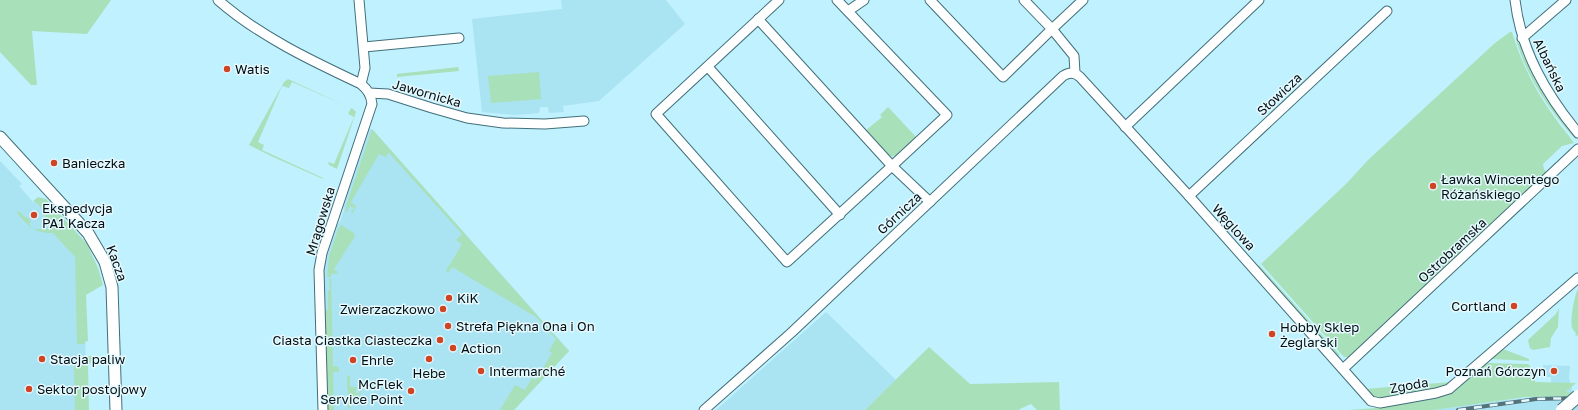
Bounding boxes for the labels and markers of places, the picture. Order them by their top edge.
place label: Watis [235,61,270,77]
marker: Watis [222,64,232,74]
place label: Banieczka [62,155,125,171]
marker: Banieczka [49,158,59,168]
place label: Ławka Wincentego Różańskiego [1441,171,1560,202]
marker: Ławka Wincentego Różańskiego [1428,181,1438,191]
place label: Ekspedycja PA1 Kacza [42,200,113,231]
marker: Ekspedycja PA1 Kacza [29,210,39,220]
place label: KiK [457,290,478,306]
marker: KiK [444,293,454,303]
place label: Cortland [1451,298,1506,314]
place label: Zwierzaczkowo [340,301,435,317]
marker: Cortland [1509,301,1519,311]
marker: Zwierzaczkowo [438,304,448,314]
place label: Strefa Piękna Ona i On [456,318,595,334]
place label: Hobby Sklep Żeglarski [1280,319,1359,350]
marker: Strefa Piękna Ona i On [443,321,453,331]
marker: Hobby Sklep Żeglarski [1267,329,1277,339]
place label: Ciasta Ciastka Ciasteczka [273,332,432,348]
marker: Ciasta Ciastka Ciasteczka [435,335,445,345]
place label: Action [461,340,501,356]
marker: Action [448,343,458,353]
place label: Stacja paliw [50,351,126,367]
place label: Ehrle [361,352,394,368]
marker: Stacja paliw [37,354,47,364]
marker: Hebe [424,354,434,364]
marker: Ehrle [348,355,358,365]
place label: Intermarché [489,363,565,379]
place label: Poznań Górczyn [1446,363,1546,379]
place label: Hebe [413,365,445,381]
marker: Intermarché [476,366,486,376]
marker: Poznań Górczyn [1549,366,1559,376]
place label: McFlek Service Point [320,376,404,407]
place label: Sektor postojowy [37,381,147,397]
marker: Sektor postojowy [24,384,34,394]
marker: McFlek Service Point [406,386,416,396]

